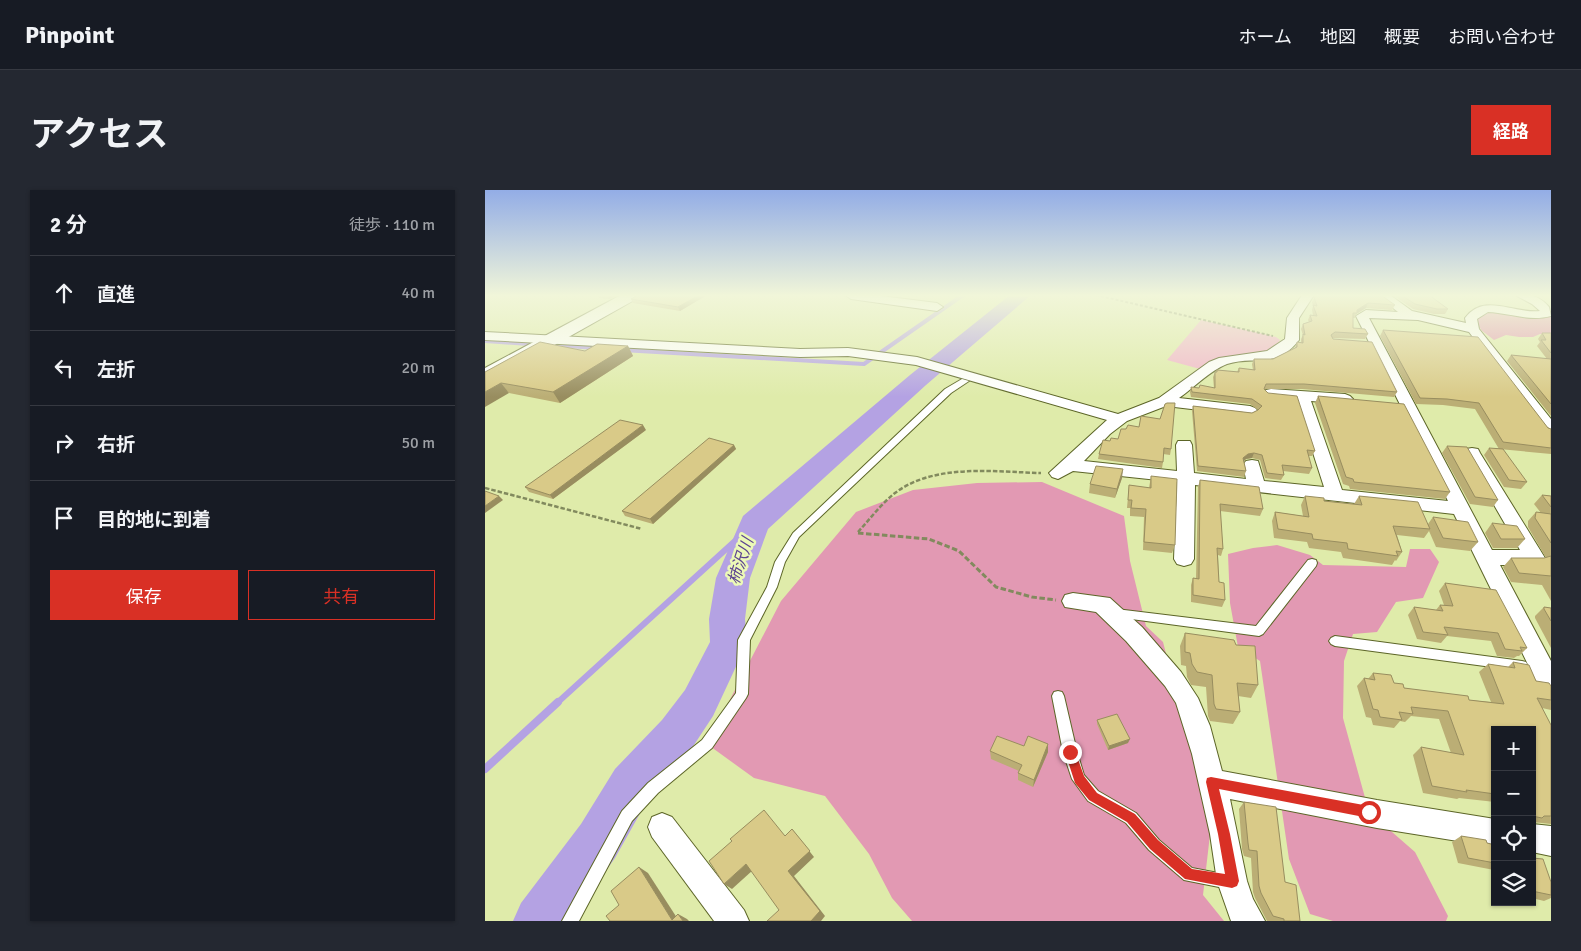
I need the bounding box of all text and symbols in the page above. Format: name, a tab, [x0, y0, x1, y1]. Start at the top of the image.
text: Pinpoint	[25, 20, 114, 50]
text: ホーム	[1239, 26, 1292, 48]
text: 地図	[1320, 26, 1356, 48]
text: 概要	[1384, 26, 1420, 48]
text: お問い合わせ	[1448, 26, 1556, 48]
button: 経路	[1471, 105, 1551, 155]
text: アクセス	[30, 113, 168, 156]
text: 2 分	[50, 212, 87, 238]
text: 徒歩 · 110 m	[349, 215, 435, 235]
icon: ahead	[50, 279, 78, 307]
text: 直進	[97, 283, 135, 307]
text: 40 m	[401, 283, 435, 303]
icon: left	[50, 354, 78, 382]
text: 左折	[97, 358, 135, 382]
text: 20 m	[401, 358, 435, 378]
icon: right	[50, 429, 78, 457]
text: 右折	[97, 433, 135, 457]
text: 50 m	[401, 433, 435, 453]
icon: arrive	[50, 504, 78, 532]
text: 目的地に到着	[97, 508, 211, 532]
water label: 柿沢川	[724, 533, 759, 587]
button: 保存	[50, 570, 238, 620]
button: 共有	[248, 570, 435, 620]
map controls	[1491, 726, 1536, 906]
button: +	[1491, 726, 1536, 771]
route end	[1059, 741, 1082, 764]
button: −	[1491, 771, 1536, 816]
route start	[1358, 801, 1381, 824]
button: locate	[1491, 816, 1536, 861]
button: layers	[1491, 861, 1536, 906]

